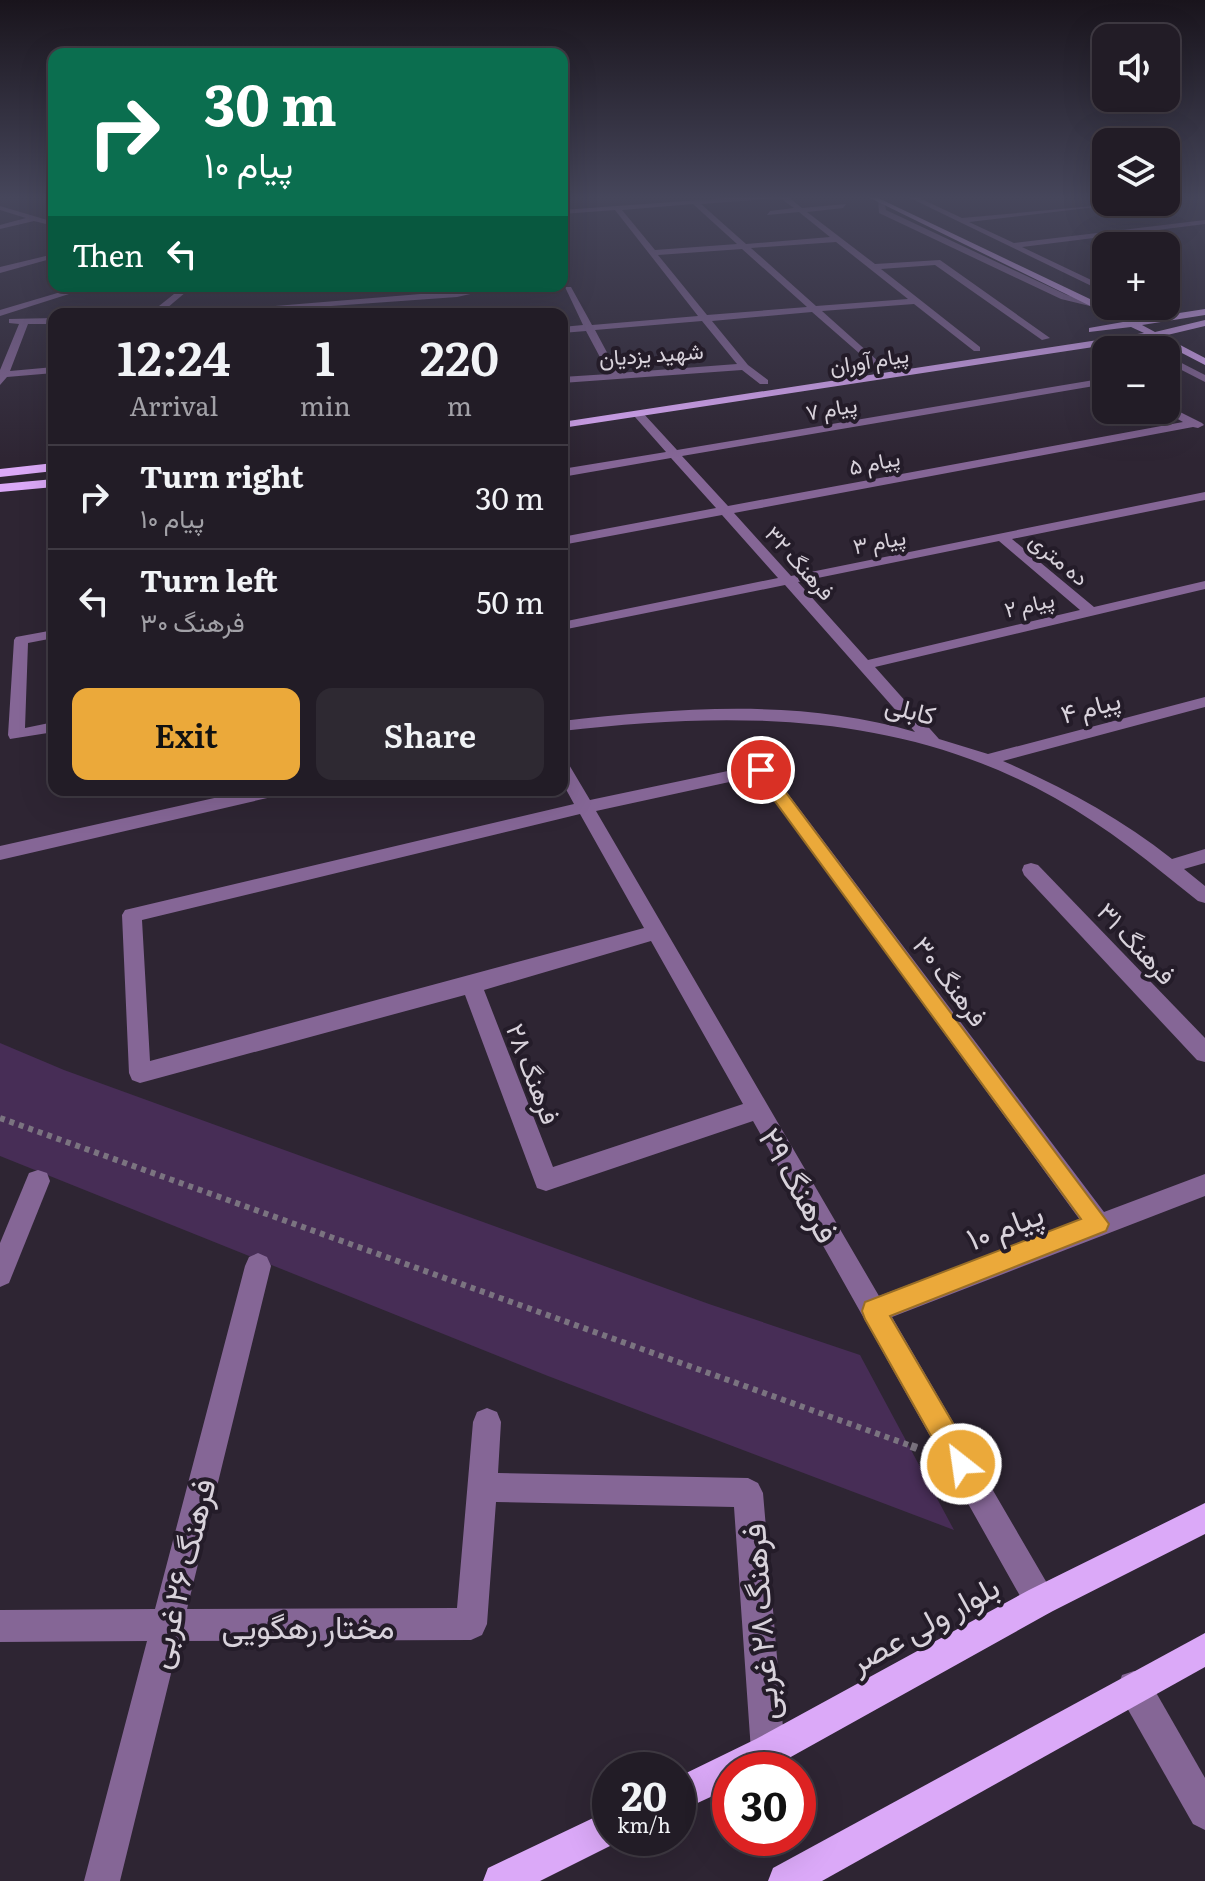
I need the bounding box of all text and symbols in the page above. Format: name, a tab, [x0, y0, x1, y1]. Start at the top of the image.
map controls	[1092, 24, 1180, 424]
button: sound	[1092, 24, 1180, 112]
text: 30 m	[204, 60, 337, 143]
icon: right	[72, 80, 176, 184]
button: layers	[1092, 128, 1180, 216]
text: پیام ۱۰	[204, 136, 293, 189]
text: Then	[72, 232, 144, 276]
icon: left	[160, 232, 204, 276]
button: +	[1092, 232, 1180, 320]
text: 12:24	[117, 320, 231, 391]
text: 1	[315, 320, 335, 391]
text: 220	[420, 320, 499, 391]
street label: شهید یزدیان	[598, 333, 704, 373]
street label: پیام آوران	[827, 336, 911, 382]
button: −	[1092, 336, 1180, 424]
text: Arrival	[129, 385, 218, 424]
text: min	[300, 385, 351, 424]
text: m	[447, 385, 472, 424]
street label: پیام ۷	[803, 386, 859, 428]
street label: پیام ۵	[845, 440, 903, 482]
text: Turn right	[140, 453, 304, 497]
icon: right	[72, 475, 116, 519]
text: 30 m	[475, 475, 544, 519]
text: پیام ۱۰	[140, 497, 204, 536]
street label: فرهنگ ۳۲	[758, 517, 844, 607]
street label: پیام ۳	[850, 519, 908, 561]
street label: ده متری	[1023, 523, 1097, 593]
text: Turn left	[140, 557, 278, 601]
icon: left	[72, 579, 116, 623]
text: 50 m	[476, 579, 544, 623]
street label: پیام ۲	[1001, 581, 1057, 625]
text: فرهنگ ۳۰	[140, 601, 245, 640]
street label: پیام ۴	[1056, 678, 1125, 733]
street label: کابلی	[881, 683, 941, 733]
button: Exit	[72, 688, 300, 780]
button: Share	[316, 688, 544, 780]
pin	[727, 736, 795, 804]
icon: arrive	[739, 748, 783, 792]
street label: فرهنگ ۳۱	[1089, 892, 1187, 992]
street label: فرهنگ ۳۰	[905, 927, 999, 1033]
street label: فرهنگ ۲۸	[498, 1017, 572, 1129]
street label: فرهنگ ۲۹	[749, 1117, 853, 1251]
street label: پیام ۱۰	[958, 1187, 1050, 1262]
position arrow	[919, 1422, 1003, 1506]
street label: فرهنگ ۲۶ غربی	[132, 1473, 226, 1673]
street label: فرهنگ ۲۸ غربی	[727, 1522, 789, 1722]
street label: بلوار ولی عصر	[838, 1561, 1007, 1684]
street label: مختار رهگویی	[221, 1601, 395, 1649]
speed limit sign: 30	[712, 1752, 816, 1856]
text: 20	[621, 1764, 667, 1823]
text: km/h	[617, 1809, 671, 1839]

